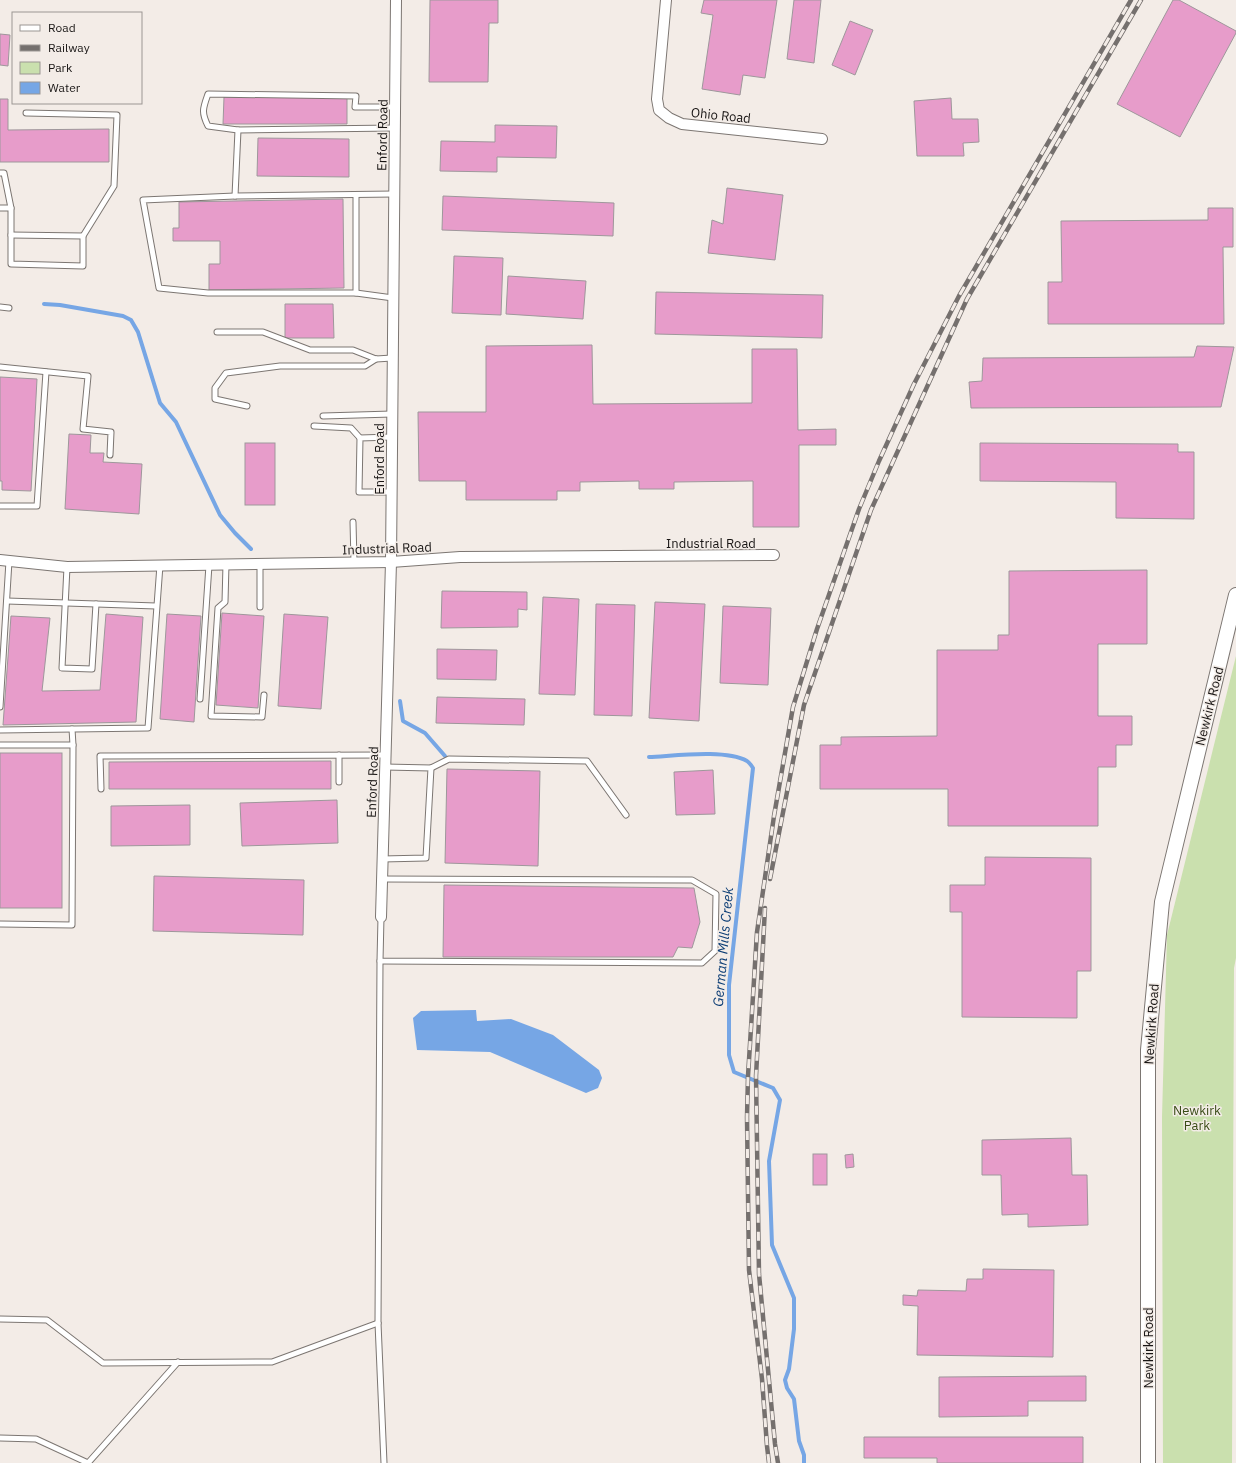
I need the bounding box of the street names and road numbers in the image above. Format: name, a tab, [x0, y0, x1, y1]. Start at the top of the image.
street label: Enford Road	[373, 99, 392, 171]
street label: Ohio Road	[690, 104, 752, 127]
street label: Enford Road	[371, 423, 388, 495]
street label: Industrial Road	[666, 535, 756, 552]
street label: Industrial Road	[342, 538, 432, 559]
street label: Newkirk Road	[1191, 665, 1228, 747]
street label: Enford Road	[363, 746, 382, 818]
street label: Newkirk Road	[1140, 983, 1163, 1065]
street label: Newkirk Road	[1140, 1308, 1157, 1388]

